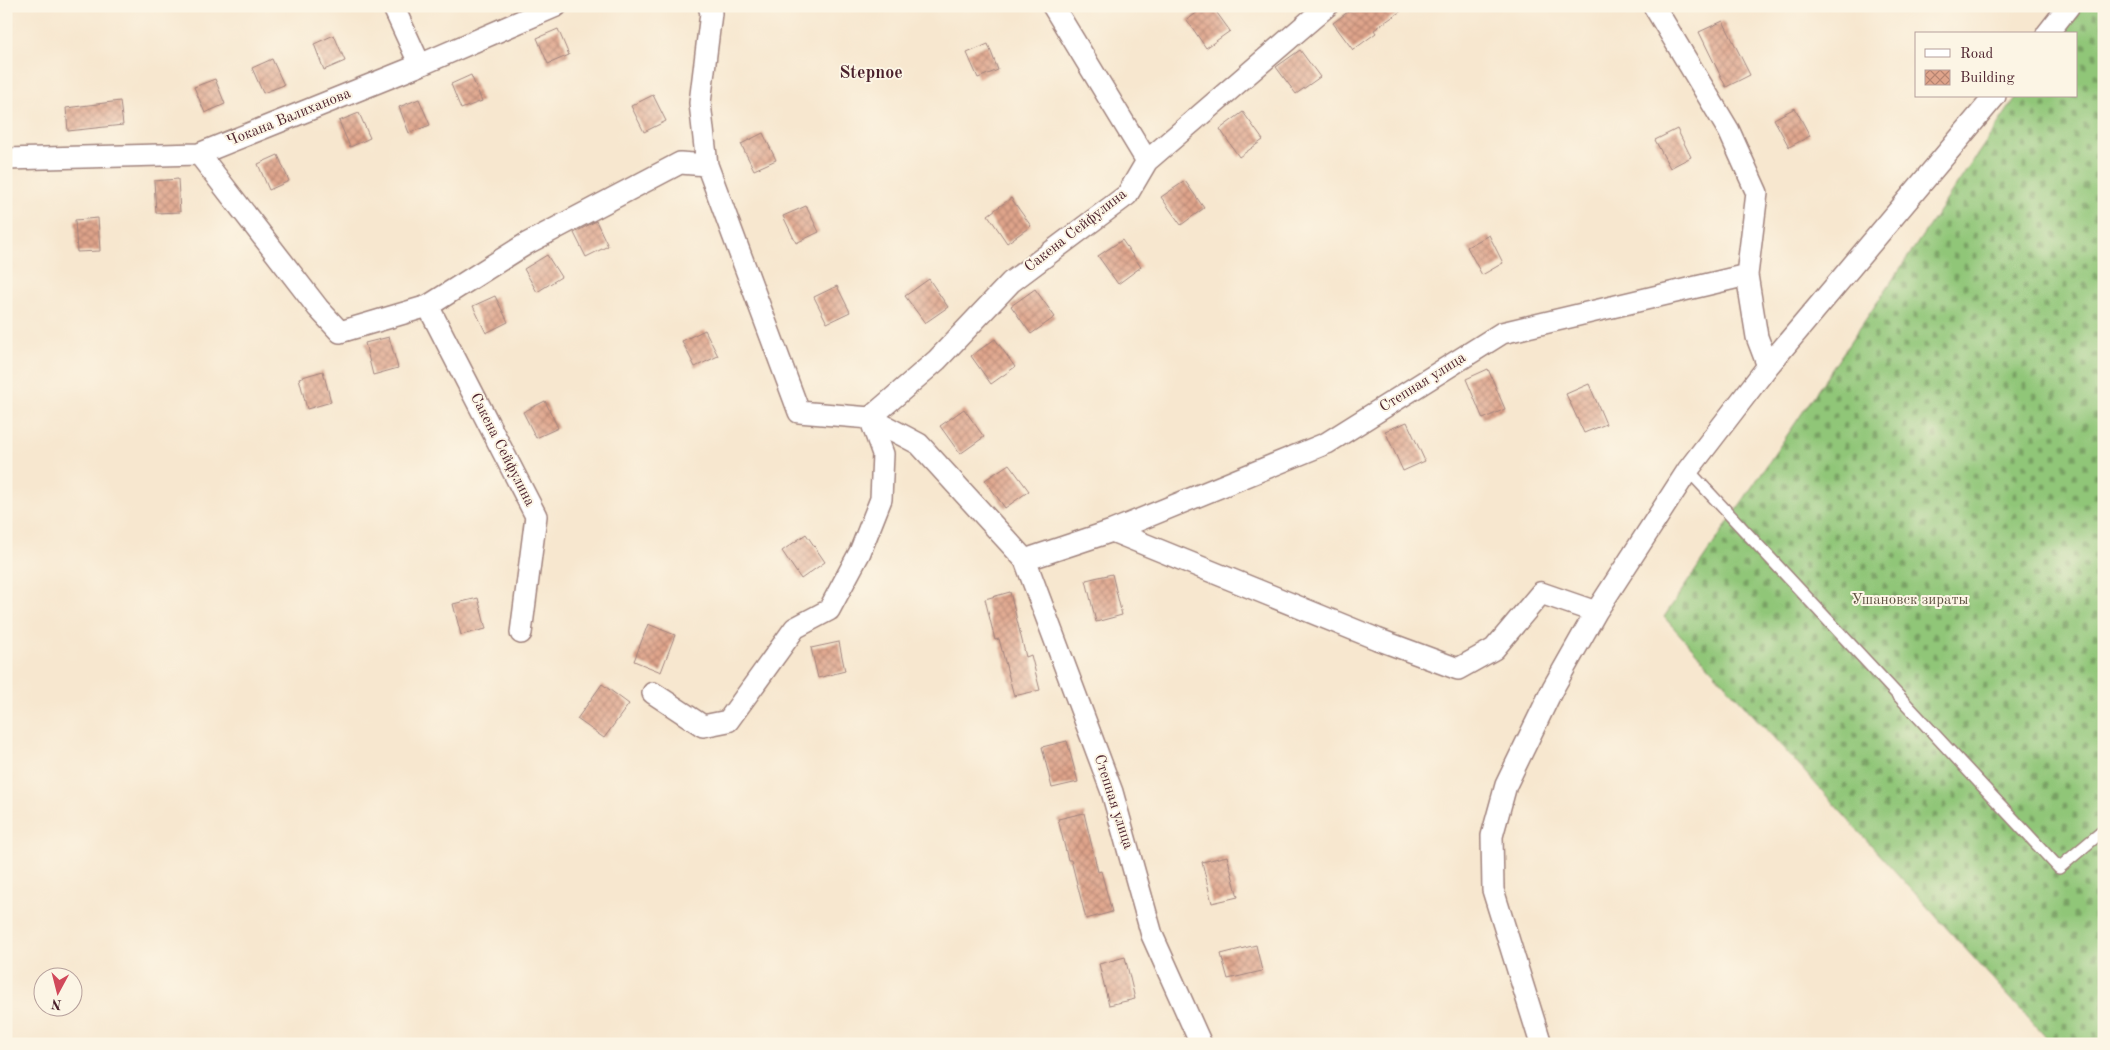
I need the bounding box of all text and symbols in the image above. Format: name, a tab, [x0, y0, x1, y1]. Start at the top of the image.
legend	[1915, 32, 2078, 98]
text: Road	[1960, 47, 1994, 62]
district label: Stepnoe	[839, 64, 903, 82]
text: Building	[1960, 71, 2015, 86]
street label: Чокана Валиханова	[225, 86, 354, 150]
street label: Сакена Сейфулина	[1022, 186, 1130, 275]
street label: Степная улица	[1377, 350, 1469, 415]
street label: Сакена Сейфулина	[467, 391, 537, 509]
park label: Ушановск зираты	[1852, 593, 1969, 608]
street label: Степная улица	[1091, 753, 1135, 852]
north arrow	[32, 968, 82, 1018]
text: N	[50, 996, 63, 1012]

